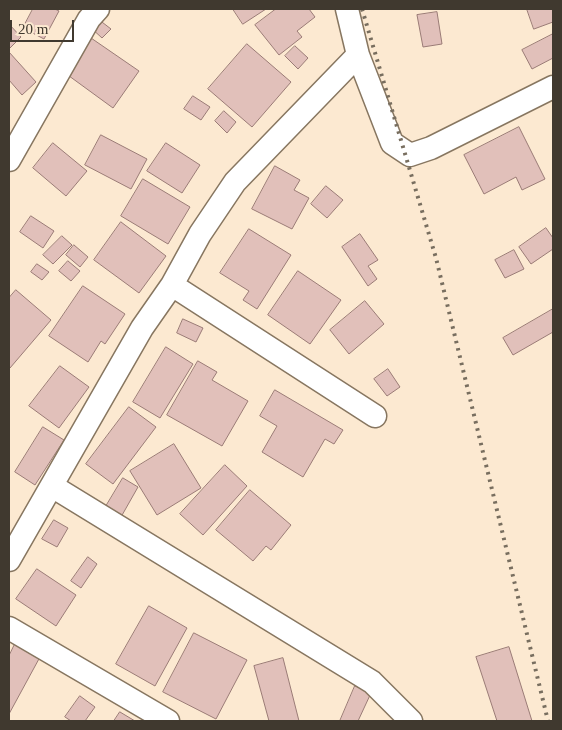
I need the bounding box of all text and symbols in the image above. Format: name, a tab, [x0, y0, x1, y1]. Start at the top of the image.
scale bar	[12, 10, 76, 42]
text: 20 m	[18, 21, 48, 37]

